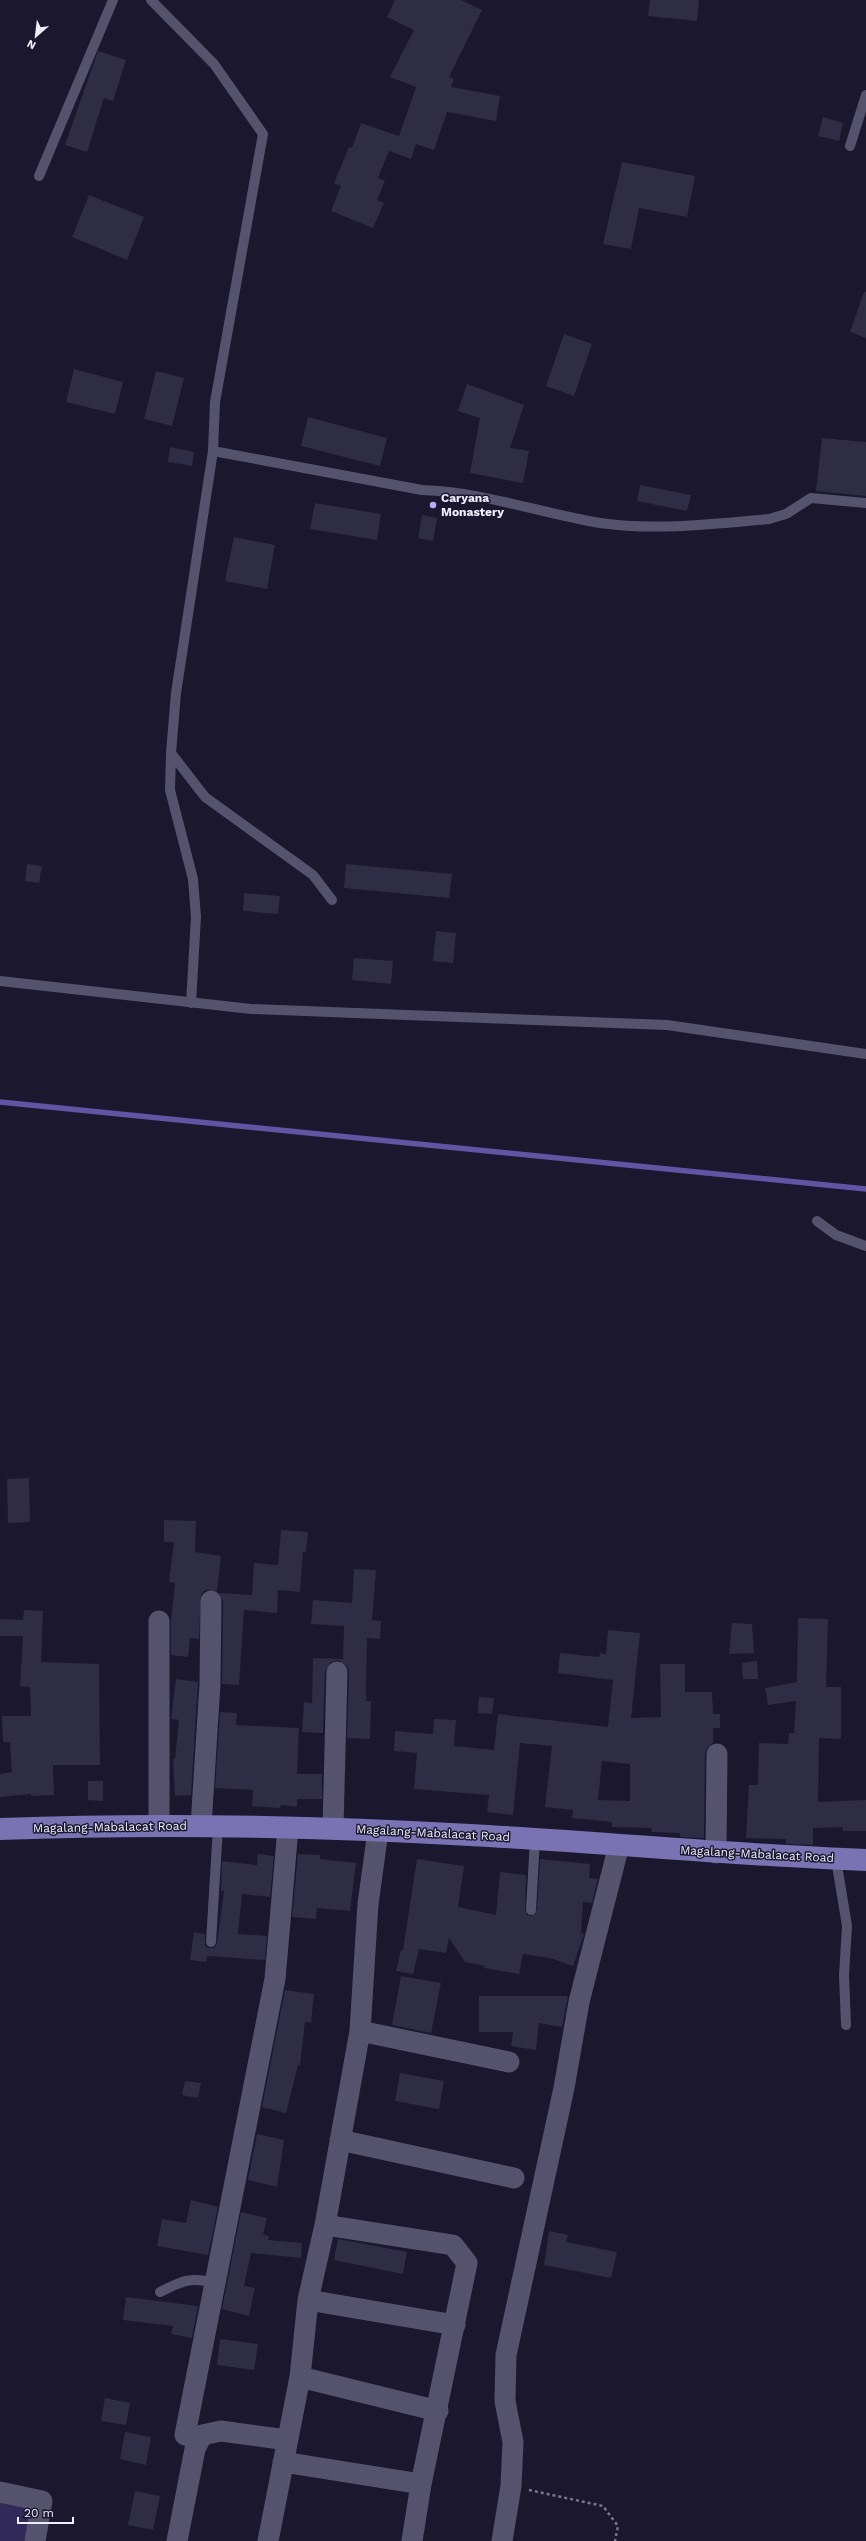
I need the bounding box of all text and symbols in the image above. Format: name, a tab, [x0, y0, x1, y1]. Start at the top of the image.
north arrow	[16, 16, 56, 56]
text: N	[25, 37, 38, 52]
place label: Caryana Monastery	[441, 491, 504, 519]
marker: Caryana Monastery	[428, 500, 438, 510]
street label: Magalang-Mabalacat Road	[33, 1819, 187, 1835]
street label: Magalang-Mabalacat Road	[356, 1822, 510, 1844]
street label: Magalang-Mabalacat Road	[680, 1843, 834, 1865]
scale bar	[18, 2499, 73, 2525]
text: 20 m	[24, 2506, 54, 2520]

